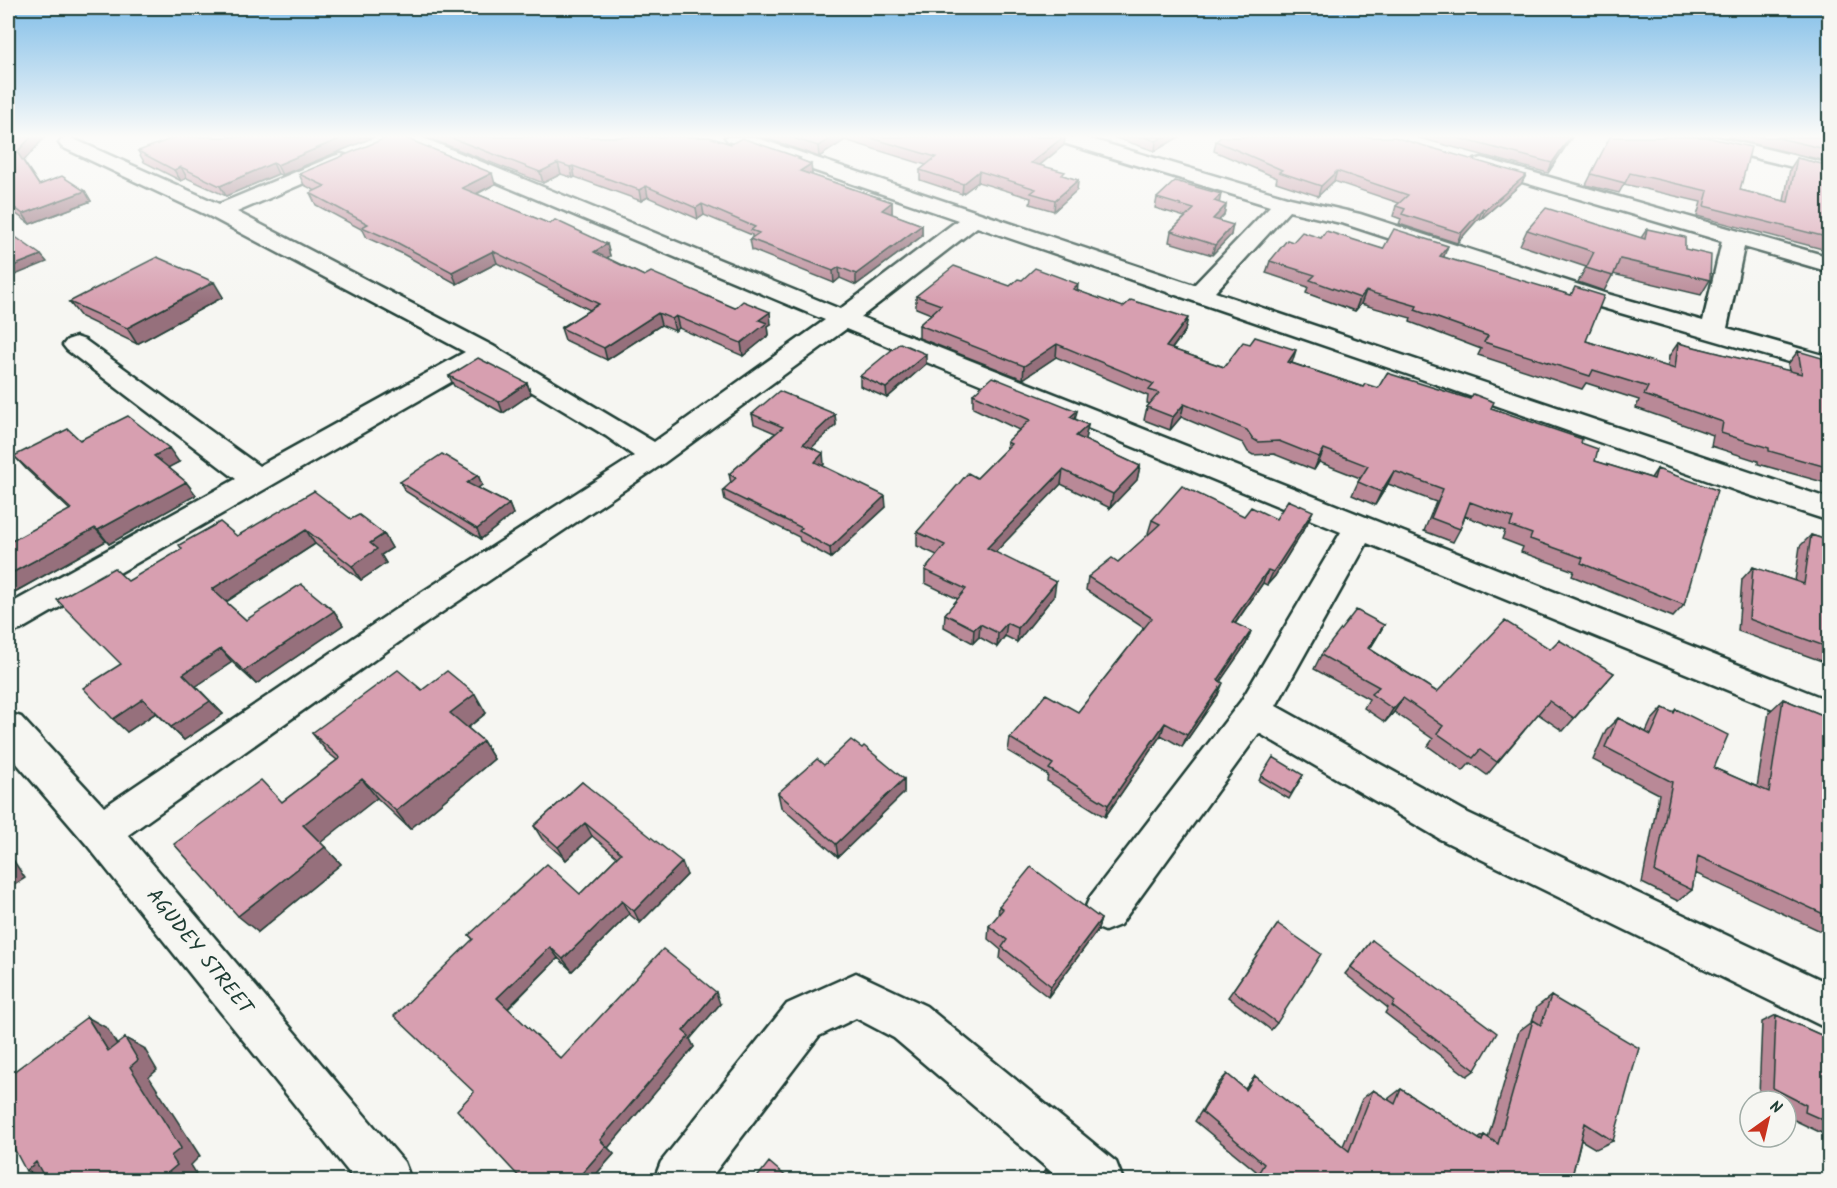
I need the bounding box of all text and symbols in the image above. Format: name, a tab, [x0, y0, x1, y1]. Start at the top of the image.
street label: AGUDEY STREET	[137, 881, 262, 1024]
north arrow	[1738, 1089, 1798, 1149]
text: N	[1764, 1095, 1787, 1121]

